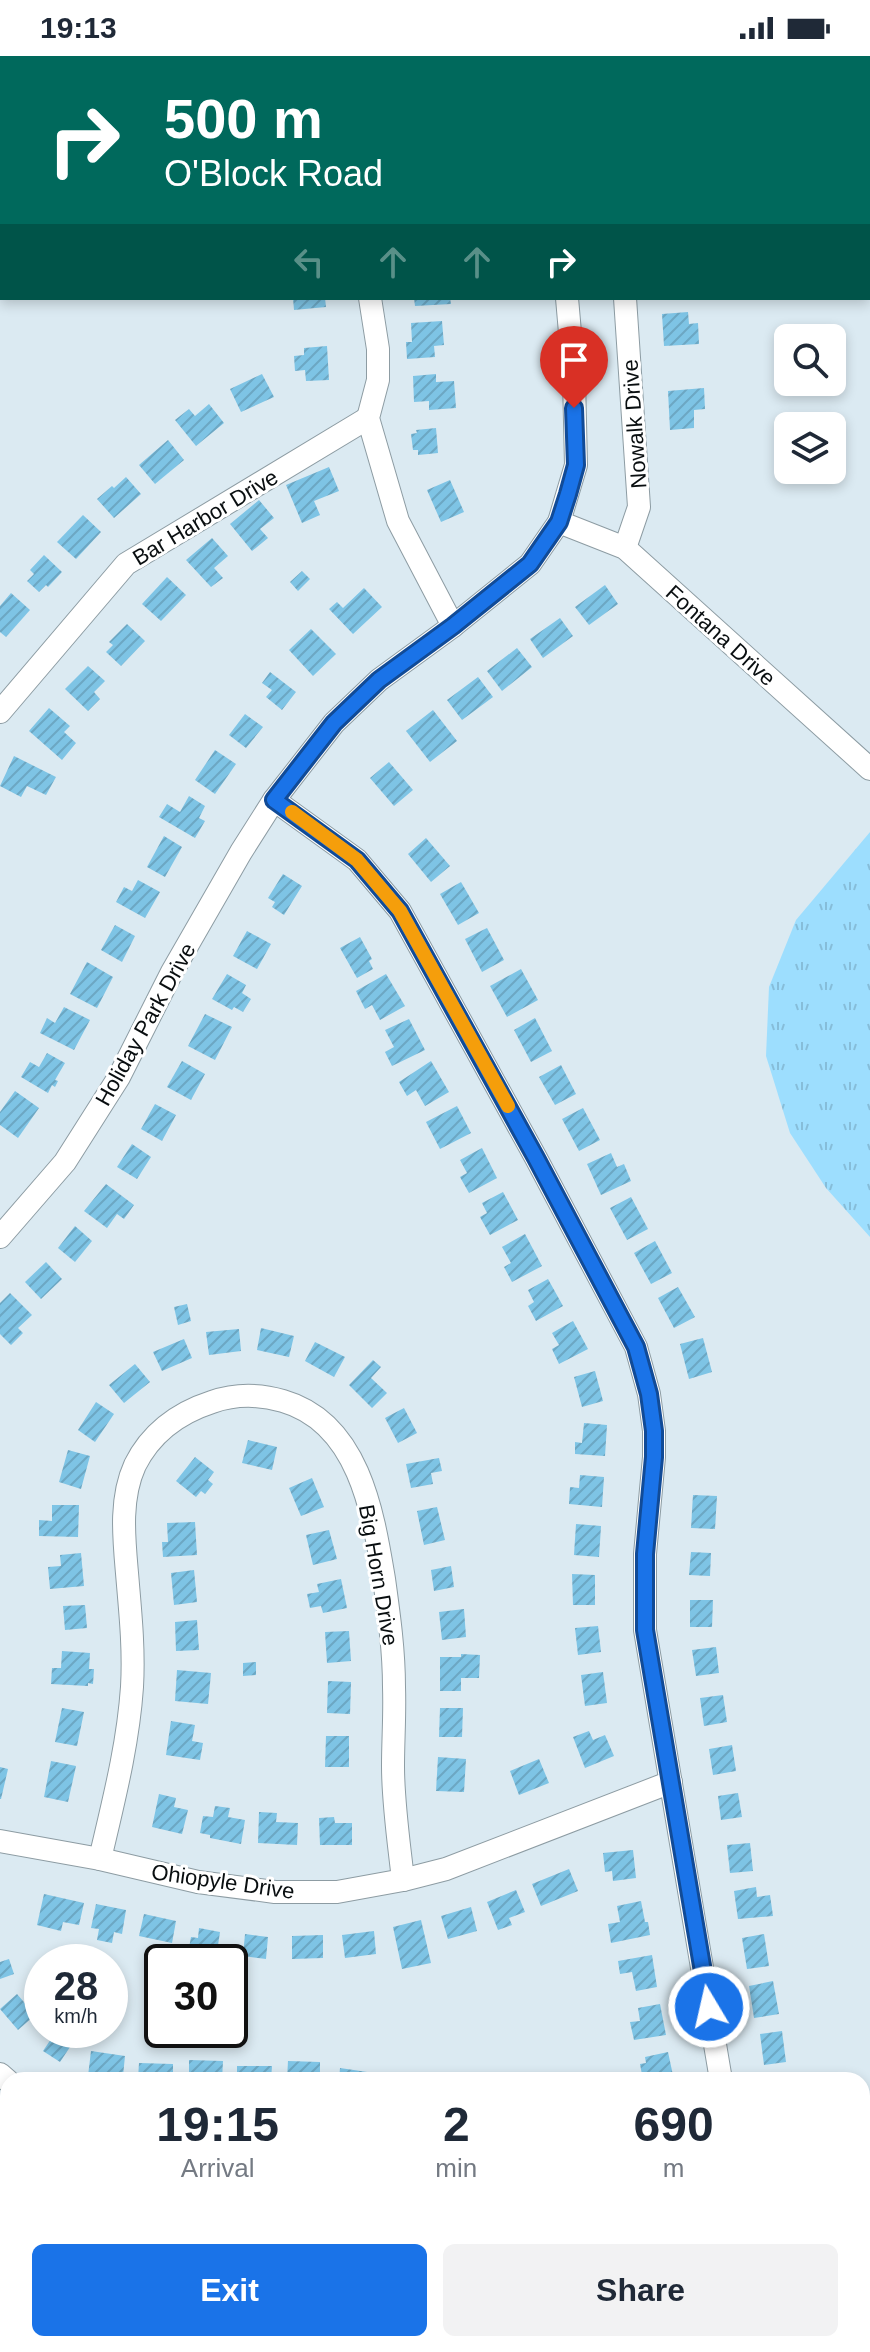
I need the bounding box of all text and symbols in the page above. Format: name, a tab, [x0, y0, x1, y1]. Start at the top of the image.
text: 19:13	[40, 11, 117, 44]
text: 500 m	[164, 87, 323, 150]
icon: right	[32, 88, 136, 192]
text: O'Block Road	[164, 153, 383, 194]
icon: left	[287, 240, 331, 284]
icon: ahead	[371, 240, 415, 284]
icon: ahead	[455, 240, 499, 284]
icon: right	[539, 240, 583, 284]
map controls	[774, 324, 846, 484]
button: search	[774, 324, 846, 396]
pin	[540, 326, 608, 408]
icon: arrive	[552, 338, 596, 382]
street label: Nowalk Drive	[618, 358, 651, 489]
button: layers	[774, 412, 846, 484]
street label: Bar Harbor Drive	[128, 464, 282, 571]
street label: Fontana Drive	[661, 580, 780, 691]
street label: Holiday Park Drive	[90, 939, 201, 1110]
street label: Big Horn Drive	[354, 1502, 403, 1648]
street label: Ohiopyle Drive	[150, 1859, 296, 1904]
speed limit sign: 30	[144, 1944, 248, 2048]
text: 28	[54, 1964, 98, 2008]
position arrow	[667, 1965, 751, 2049]
text: km/h	[54, 2005, 98, 2027]
text: 19:15	[156, 2098, 279, 2151]
text: 2	[443, 2098, 470, 2151]
text: 690	[634, 2098, 714, 2151]
text: Arrival	[181, 2153, 255, 2183]
text: min	[435, 2153, 477, 2183]
text: m	[663, 2153, 684, 2183]
button: Exit	[32, 2244, 427, 2336]
button: Share	[443, 2244, 838, 2336]

